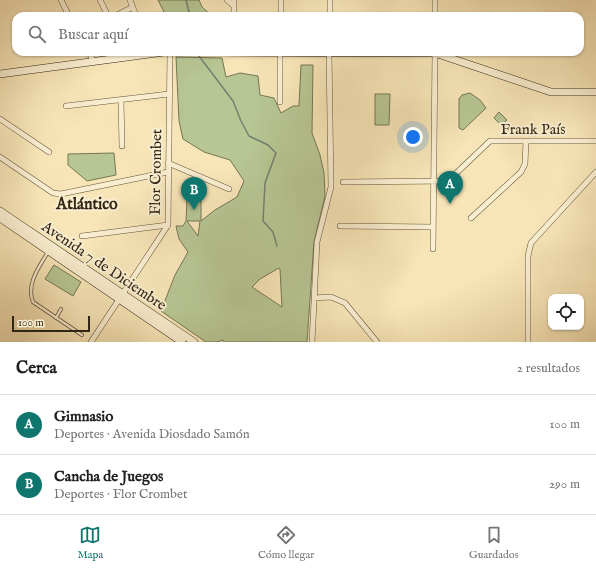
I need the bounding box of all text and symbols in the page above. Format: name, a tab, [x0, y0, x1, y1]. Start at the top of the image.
search box	[12, 12, 584, 56]
icon: search	[26, 23, 48, 45]
text: Buscar aquí	[58, 25, 128, 44]
street label: Frank País	[501, 120, 565, 139]
your location	[403, 127, 423, 147]
street label: Flor Crombet	[146, 129, 166, 215]
pin: A	[437, 171, 463, 204]
pin: B	[181, 177, 207, 210]
district label: Atlántico	[55, 195, 118, 215]
street label: Avenida 7 de Diciembre	[37, 217, 170, 315]
map controls	[548, 294, 584, 330]
button: locate	[548, 294, 584, 330]
scale bar	[12, 314, 90, 333]
text: 100 m	[18, 316, 44, 330]
text: Cerca	[16, 358, 57, 379]
text: 2 resultados	[517, 360, 580, 377]
text: Gimnasio	[54, 407, 113, 426]
text: A	[25, 416, 33, 433]
text: 100 m	[550, 416, 580, 433]
text: Deportes · Avenida Diosdado Samón	[54, 426, 250, 443]
text: Cancha de Juegos	[54, 467, 163, 486]
text: B	[25, 476, 33, 493]
text: 290 m	[549, 476, 580, 493]
text: Deportes · Flor Crombet	[54, 486, 187, 503]
tab: Mapa	[77, 524, 103, 562]
tab: Cómo llegar	[258, 524, 314, 562]
tab: Guardados	[469, 524, 519, 562]

